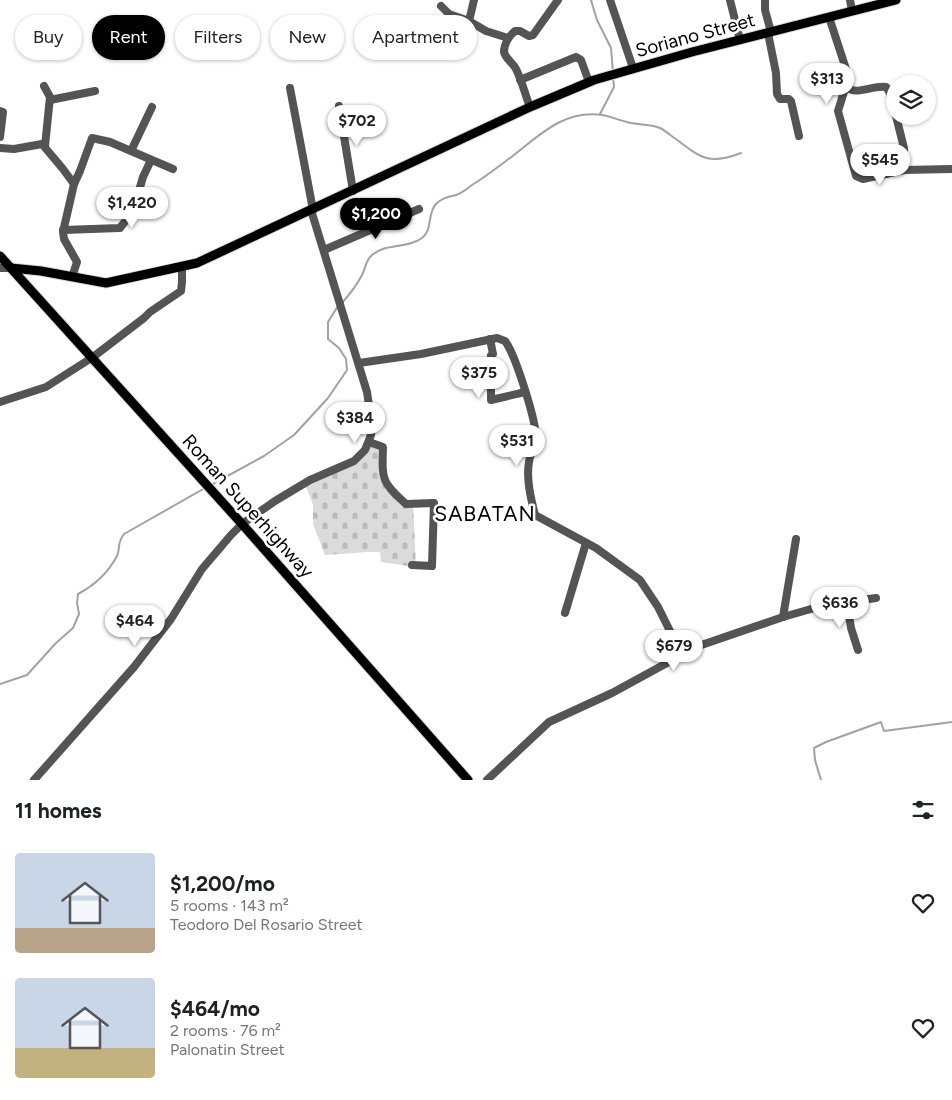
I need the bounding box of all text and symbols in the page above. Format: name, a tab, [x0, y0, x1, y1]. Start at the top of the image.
street label: Soriano Street	[633, 8, 757, 62]
chip: Buy	[15, 15, 82, 60]
chip: Rent	[92, 15, 165, 60]
chip: Filters	[175, 15, 260, 60]
chip: New	[270, 15, 344, 60]
chip: Apartment	[354, 15, 477, 60]
pin: $313	[797, 62, 857, 105]
text: $313	[810, 69, 844, 88]
map controls	[886, 75, 936, 125]
button: layers	[886, 75, 936, 125]
pin: $702	[327, 104, 387, 147]
text: $702	[338, 111, 376, 130]
pin: $545	[850, 144, 910, 186]
text: $545	[861, 150, 899, 169]
pin: $1,420	[91, 186, 173, 229]
text: $1,420	[107, 193, 157, 212]
pin: $1,200	[335, 198, 417, 240]
text: $1,200	[351, 204, 401, 223]
pin: $375	[449, 356, 509, 399]
text: $375	[461, 363, 497, 382]
pin: $384	[325, 402, 385, 444]
text: $384	[336, 408, 374, 427]
pin: $531	[487, 424, 547, 467]
street label: Roman Superhighway	[177, 429, 319, 583]
text: $531	[500, 431, 534, 450]
district label: SABATAN	[434, 501, 536, 526]
pin: $636	[810, 586, 870, 629]
text: $636	[822, 593, 858, 612]
pin: $464	[105, 604, 165, 647]
text: $464	[116, 611, 154, 630]
pin: $679	[644, 630, 704, 672]
text: $679	[656, 636, 692, 655]
icon: filters	[909, 796, 937, 824]
text: 11 homes	[15, 798, 102, 823]
text: $1,200/mo	[170, 871, 275, 896]
icon: home	[55, 873, 115, 933]
icon: heart	[909, 889, 937, 917]
text: 5 rooms · 143 m²	[170, 896, 289, 915]
text: Teodoro Del Rosario Street	[170, 915, 362, 934]
text: $464/mo	[170, 996, 260, 1021]
icon: home	[55, 998, 115, 1058]
icon: heart	[909, 1014, 937, 1042]
text: 2 rooms · 76 m²	[170, 1021, 281, 1040]
text: Palonatin Street	[170, 1040, 285, 1059]

